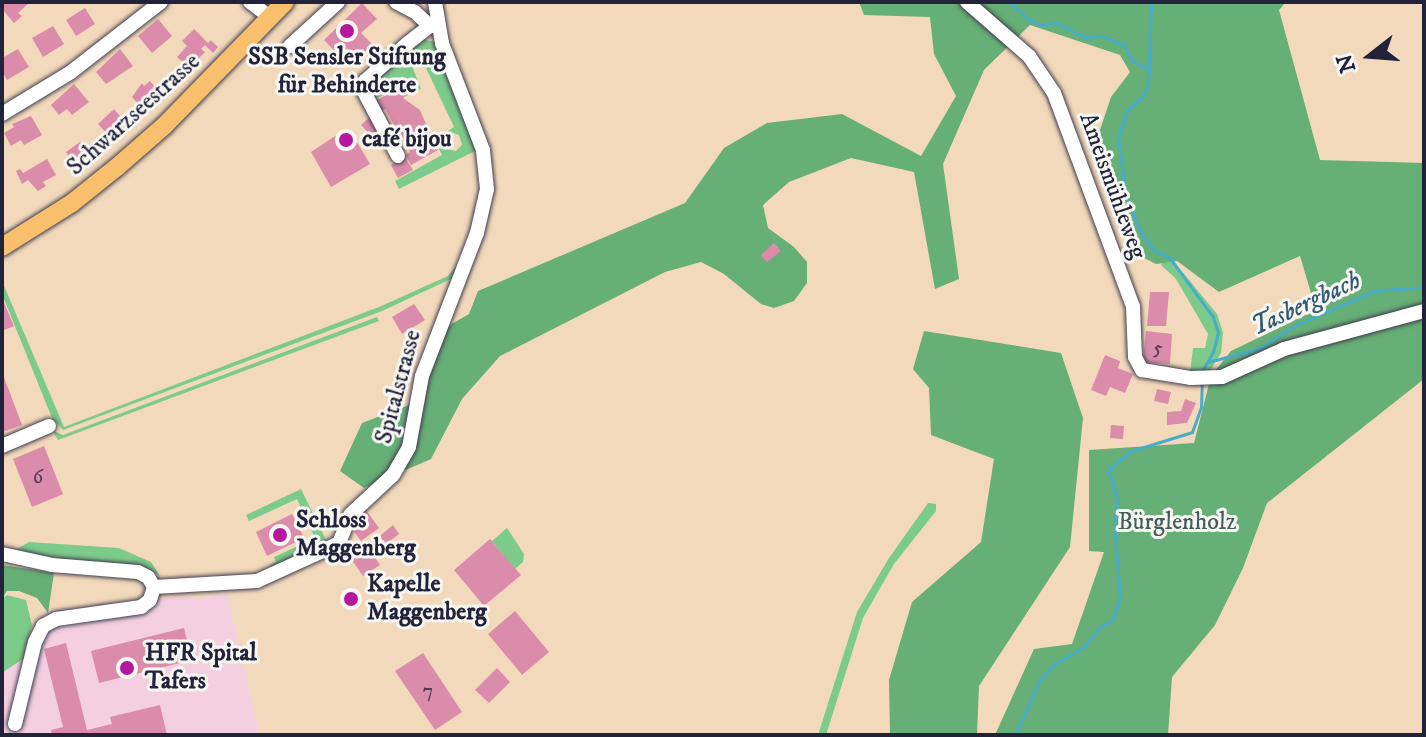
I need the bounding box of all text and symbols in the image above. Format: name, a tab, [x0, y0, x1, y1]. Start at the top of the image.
north arrow	[1330, 16, 1410, 96]
marker: SSB Sensler Stiftung für Behinderte	[338, 22, 356, 40]
place label: SSB Sensler Stiftung für Behinderte	[248, 44, 446, 100]
street label: Schwarzseestrasse	[62, 48, 206, 182]
text: N	[1331, 51, 1362, 76]
street label: Ameismühleweg	[1072, 109, 1152, 263]
place label: café bijou	[362, 126, 452, 154]
marker: café bijou	[337, 131, 355, 149]
water label: Tasbergbach	[1246, 265, 1366, 343]
street label: Spitalstrasse	[370, 327, 428, 447]
house number: 5	[1153, 336, 1163, 360]
house number: 6	[33, 465, 43, 489]
place label: Schloss Maggenberg	[296, 507, 416, 563]
park label: Bürglenholz	[1118, 509, 1236, 537]
marker: Schloss Maggenberg	[271, 526, 289, 544]
place label: Kapelle Maggenberg	[367, 571, 487, 627]
marker: Kapelle Maggenberg	[342, 590, 360, 608]
place label: HFR Spital Tafers	[145, 640, 257, 696]
marker: HFR Spital Tafers	[116, 657, 138, 679]
house number: 7	[423, 679, 433, 703]

